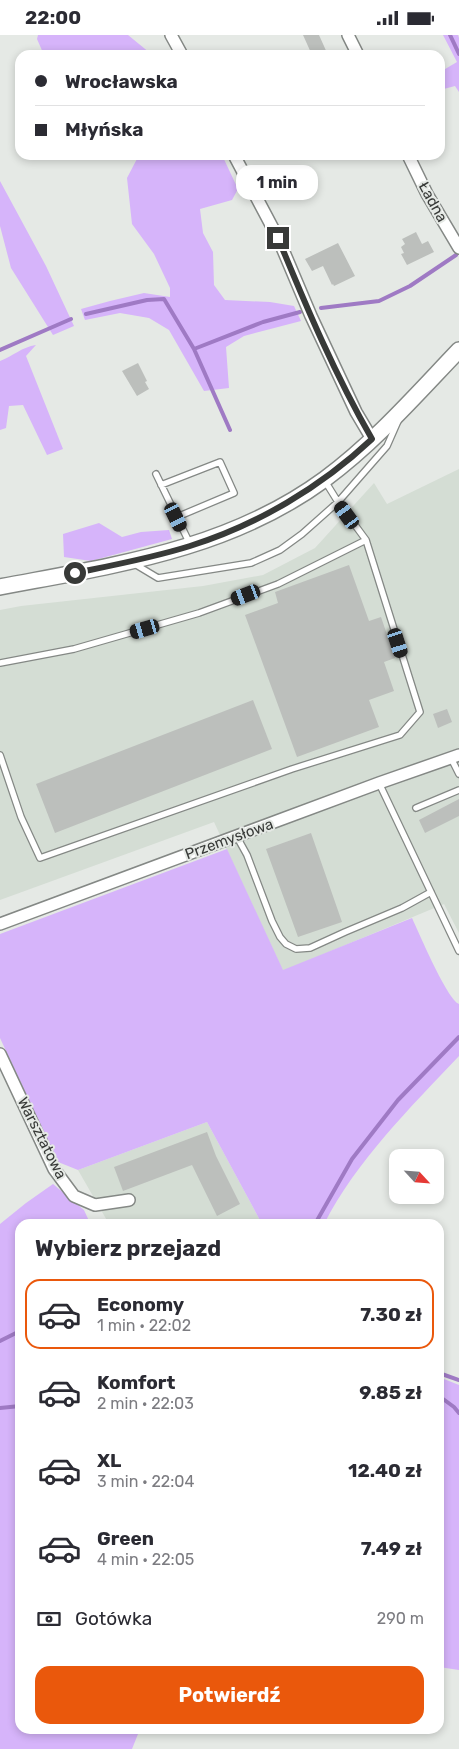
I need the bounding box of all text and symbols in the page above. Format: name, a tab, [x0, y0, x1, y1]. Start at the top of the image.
text: 22:00	[25, 6, 81, 29]
text: Wrocławska	[65, 70, 178, 93]
text: Młyńska	[65, 118, 143, 141]
callout: 1 min	[237, 165, 319, 201]
text: 1 min	[257, 173, 297, 192]
street label: Ładna	[415, 179, 451, 225]
route end	[267, 227, 289, 249]
car	[332, 498, 361, 532]
car	[162, 500, 189, 534]
route start	[64, 562, 86, 584]
car	[229, 583, 262, 607]
car	[128, 618, 161, 640]
car	[386, 626, 409, 660]
street label: Przemysłowa	[182, 815, 276, 863]
street label: Warsztatowa	[14, 1094, 70, 1182]
north arrow	[389, 1149, 444, 1204]
map controls	[389, 1149, 444, 1204]
text: Wybierz przejazd	[35, 1235, 221, 1262]
icon: car	[37, 1292, 82, 1337]
text: Economy	[97, 1293, 184, 1316]
text: 7.30 zł	[360, 1303, 422, 1326]
text: 1 min · 22:02	[97, 1316, 191, 1335]
icon: car	[37, 1370, 82, 1415]
text: Komfort	[97, 1371, 175, 1394]
text: 9.85 zł	[359, 1381, 422, 1404]
text: 2 min · 22:03	[97, 1394, 194, 1413]
icon: car	[37, 1448, 82, 1493]
text: XL	[97, 1449, 121, 1472]
text: 12.40 zł	[348, 1459, 422, 1482]
text: 3 min · 22:04	[97, 1472, 194, 1491]
icon: car	[37, 1526, 82, 1571]
text: Green	[97, 1527, 154, 1550]
text: 7.49 zł	[361, 1537, 422, 1560]
text: 4 min · 22:05	[97, 1550, 194, 1569]
icon: cash	[35, 1605, 63, 1633]
text: Gotówka	[75, 1607, 152, 1630]
text: 290 m	[377, 1609, 424, 1628]
button: Potwierdź	[35, 1666, 424, 1724]

